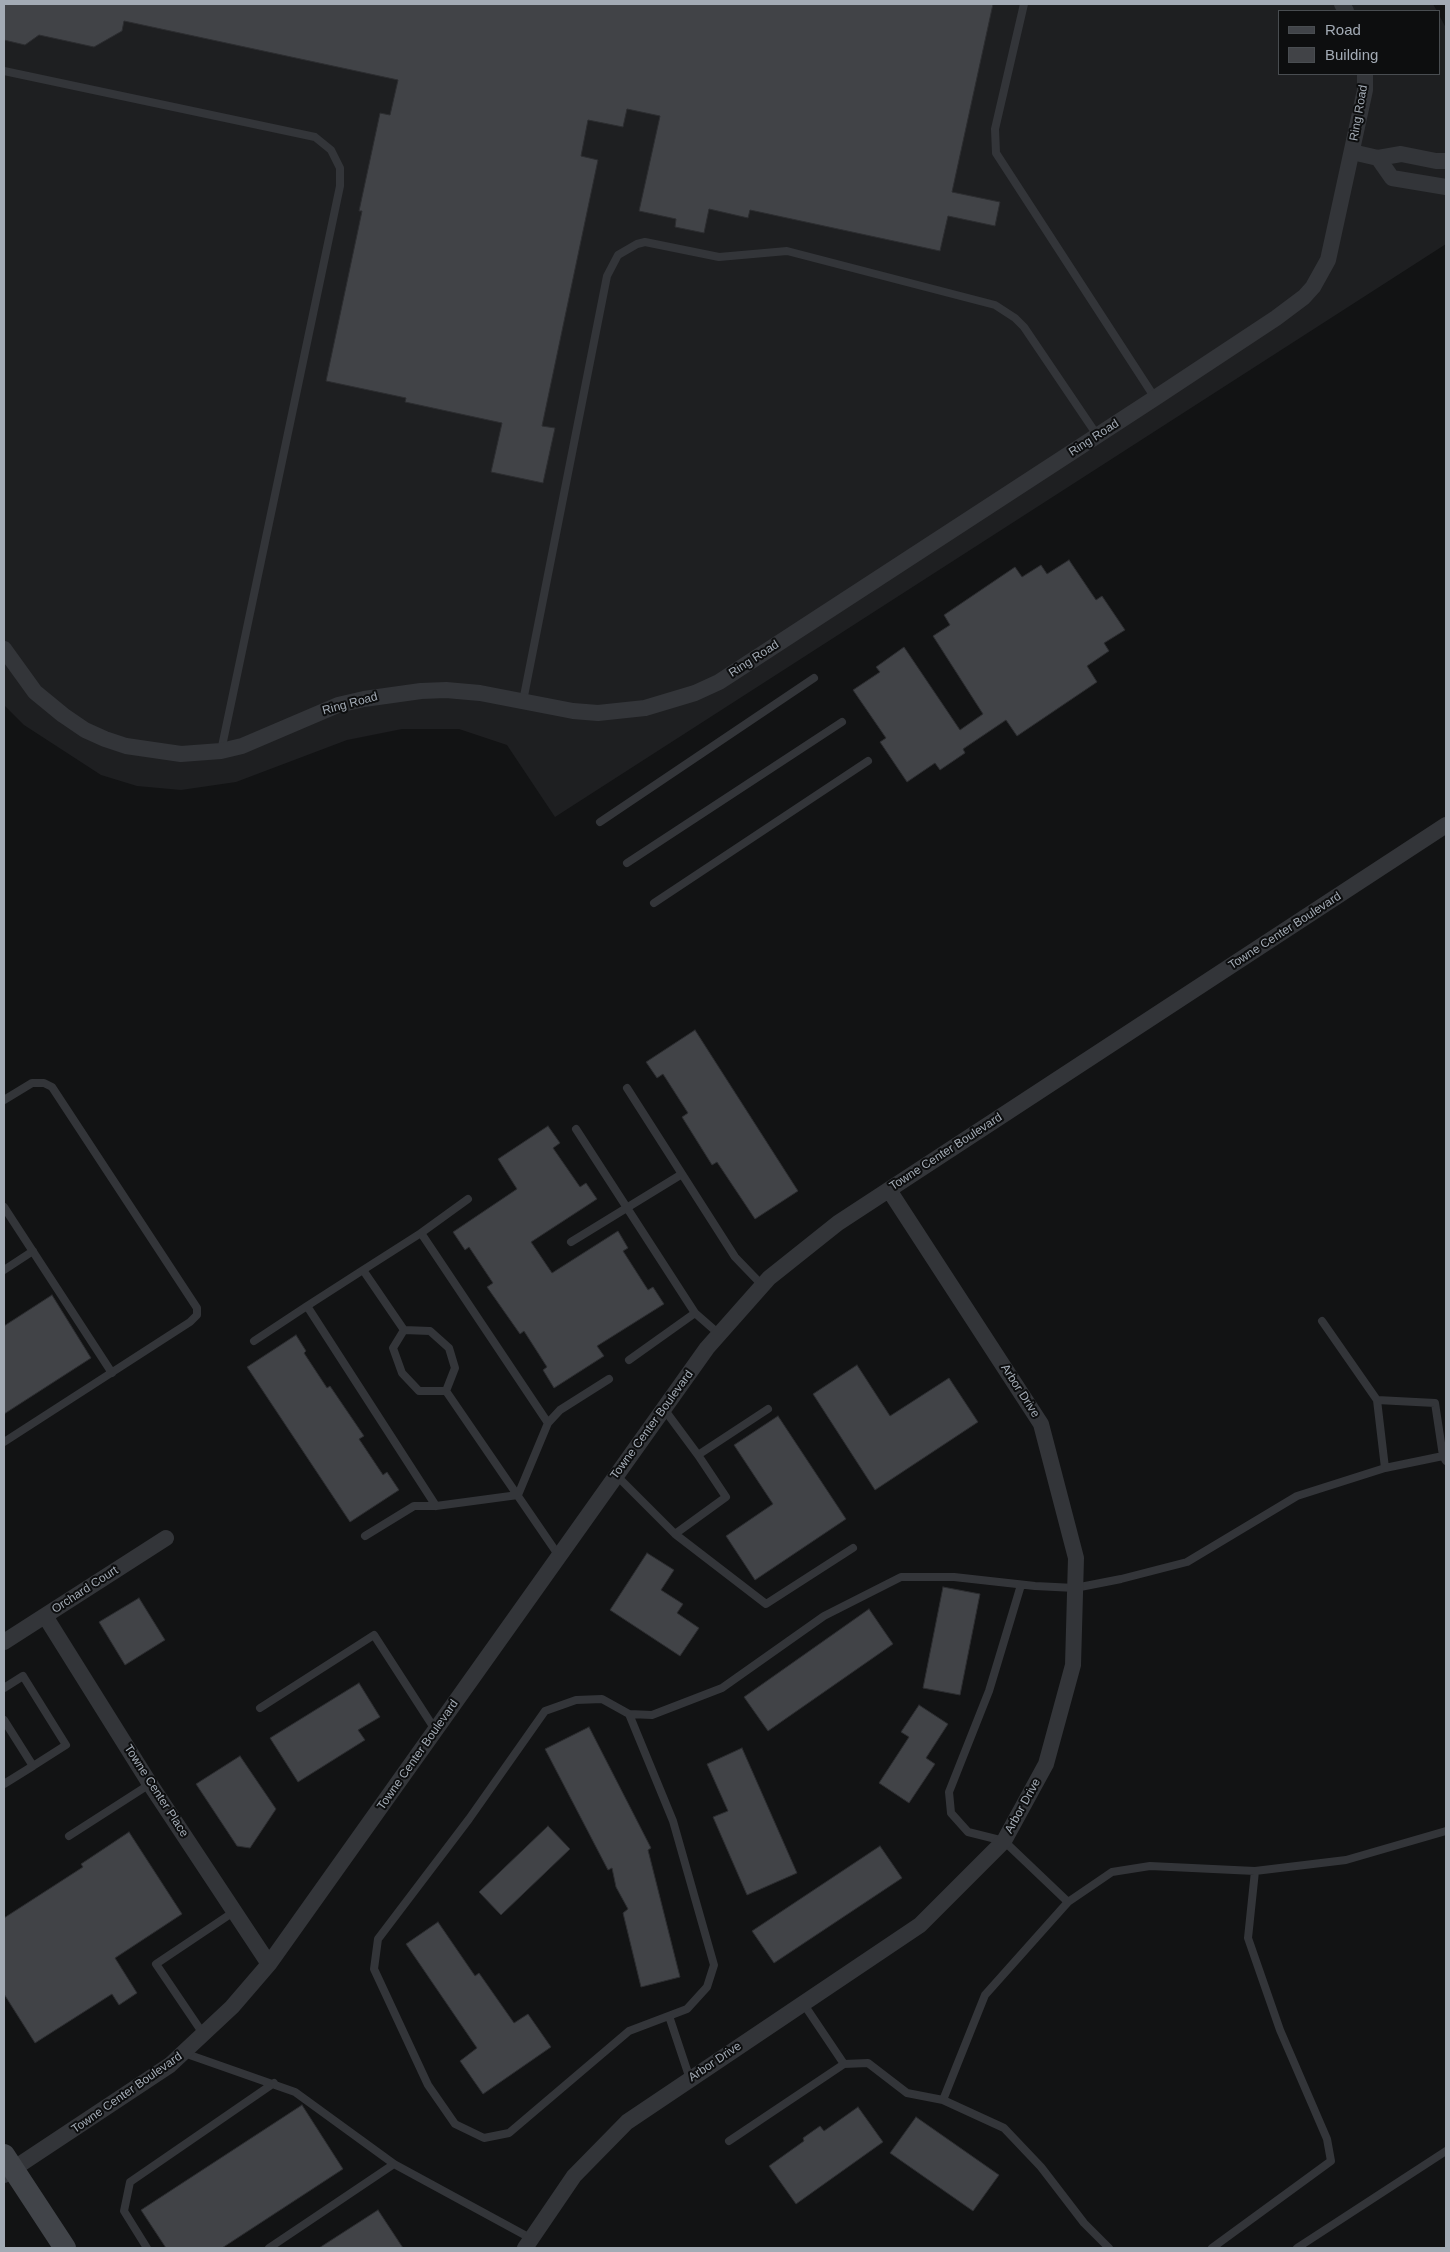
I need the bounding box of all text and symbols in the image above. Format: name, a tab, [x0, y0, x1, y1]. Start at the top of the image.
legend	[1278, 10, 1440, 75]
text: Road	[1325, 21, 1361, 38]
text: Building	[1325, 46, 1378, 63]
street label: Ring Road	[1347, 84, 1371, 142]
street label: Ring Road	[1066, 417, 1122, 459]
street label: Ring Road	[726, 638, 782, 680]
street label: Ring Road	[321, 690, 379, 718]
street label: Towne Center Boulevard	[1226, 889, 1344, 973]
street label: Towne Center Boulevard	[887, 1110, 1005, 1194]
street label: Arbor Drive	[997, 1362, 1043, 1420]
street label: Towne Center Boulevard	[608, 1368, 696, 1482]
street label: Orchard Court	[49, 1563, 121, 1617]
street label: Towne Center Boulevard	[374, 1697, 462, 1813]
street label: Towne Center Place	[121, 1742, 191, 1840]
street label: Arbor Drive	[1002, 1776, 1044, 1836]
street label: Arbor Drive	[686, 2039, 744, 2085]
street label: Towne Center Boulevard	[69, 2049, 185, 2137]

